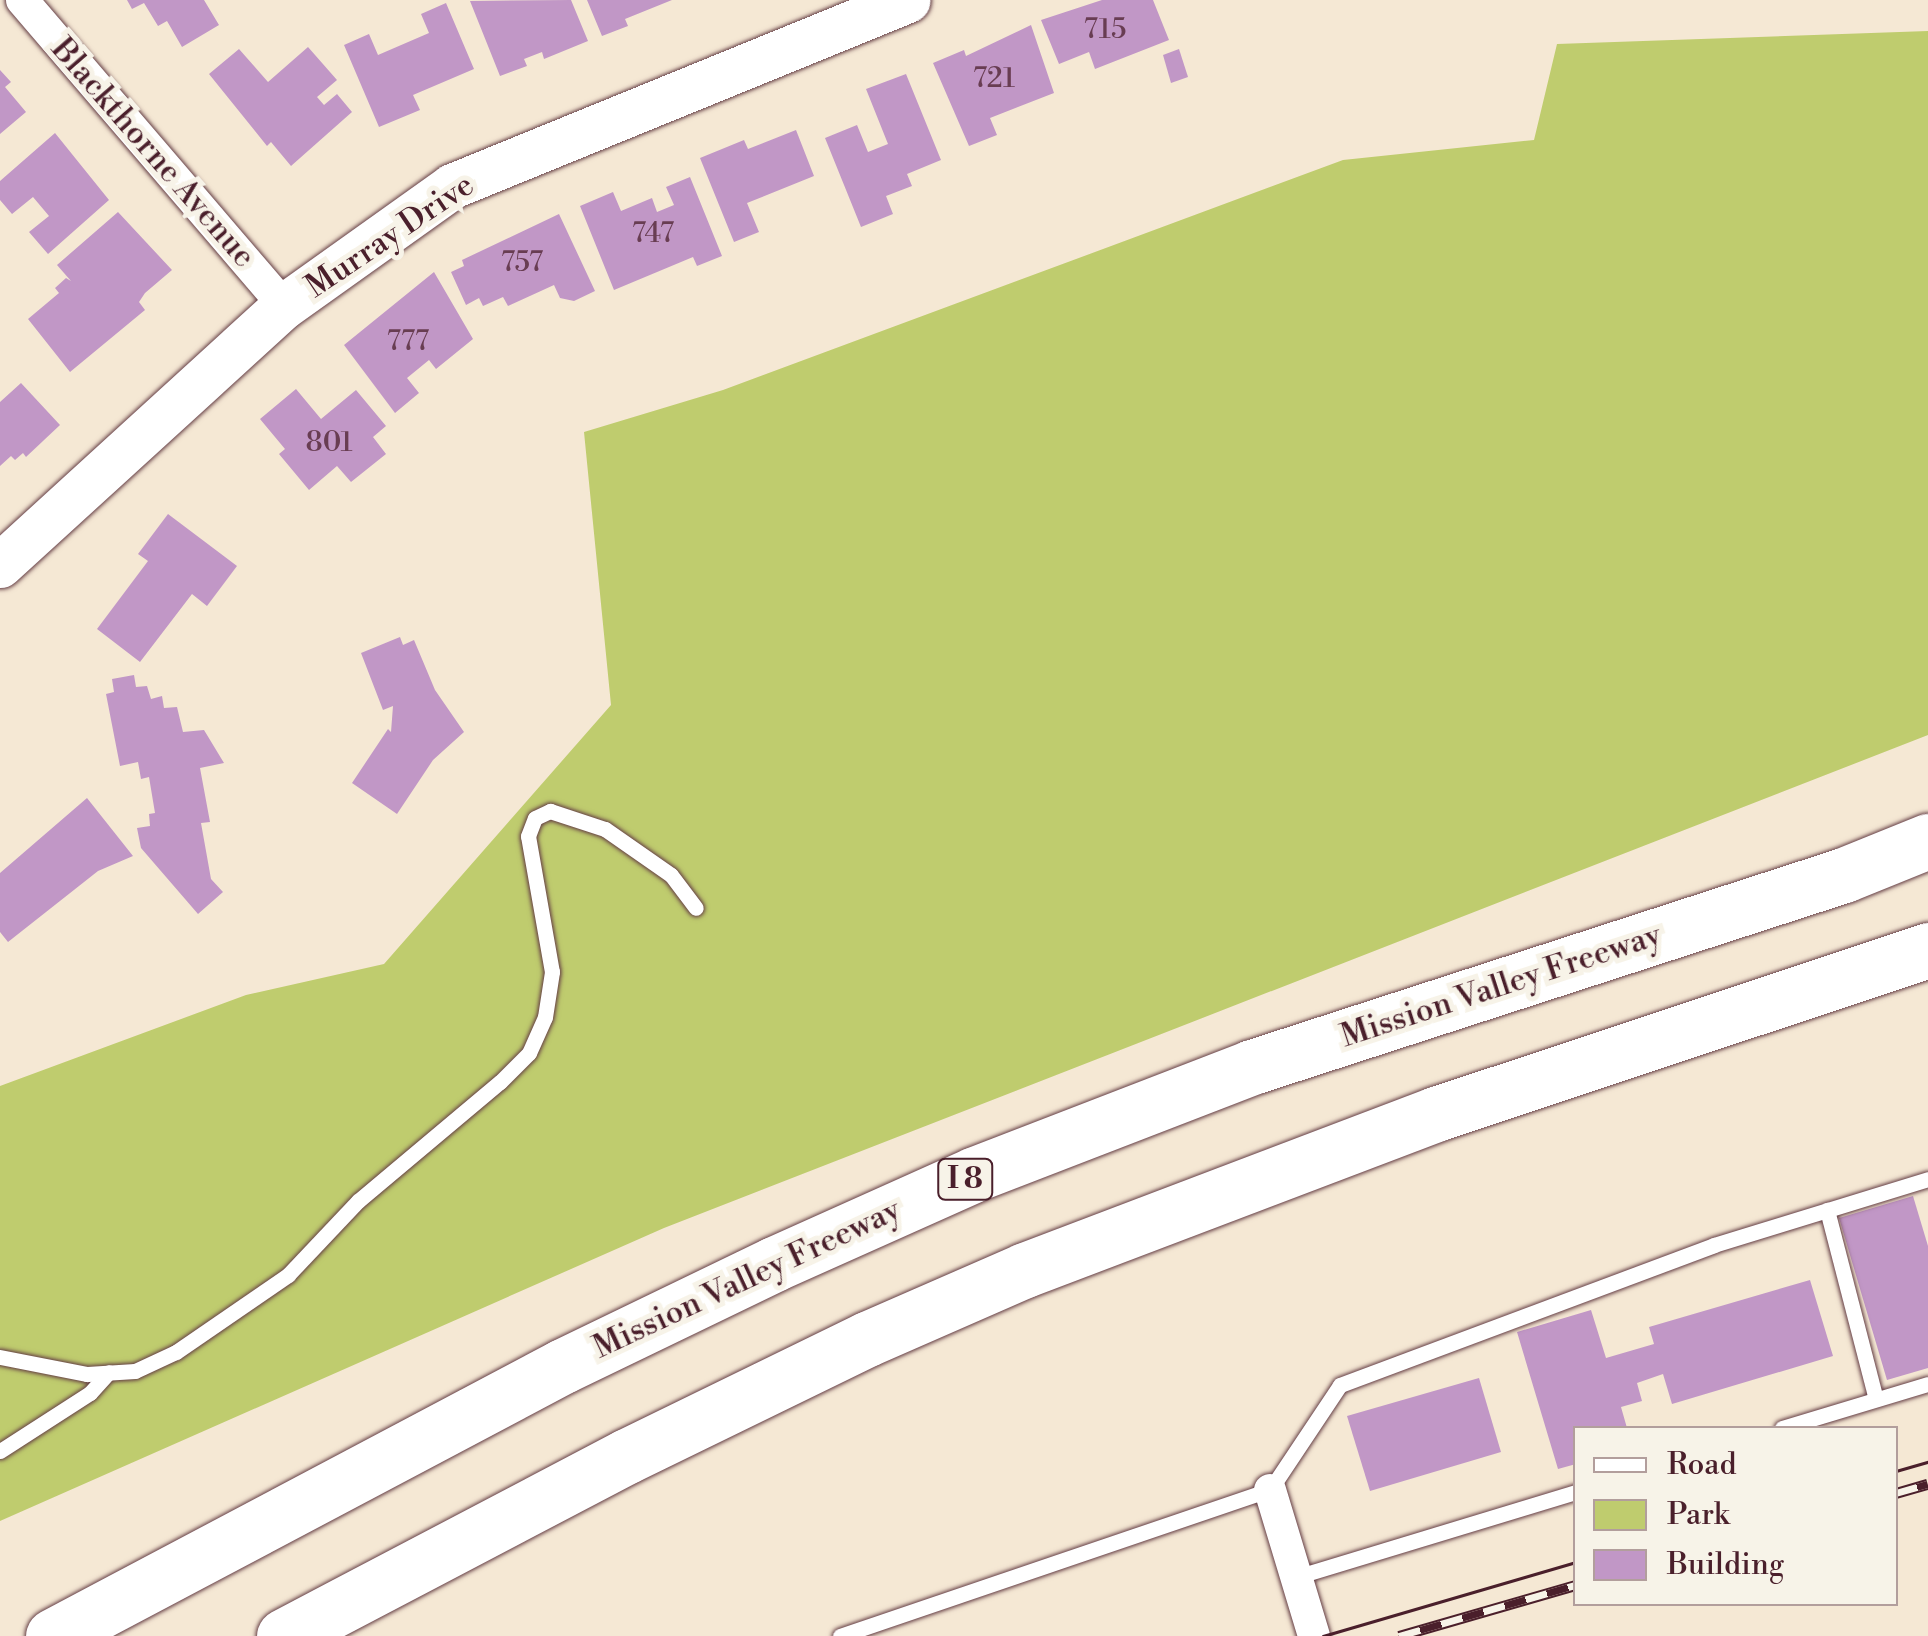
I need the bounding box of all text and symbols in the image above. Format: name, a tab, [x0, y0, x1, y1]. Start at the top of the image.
house number: 715	[1084, 13, 1126, 47]
street label: Blackthorne Avenue	[43, 30, 263, 276]
house number: 721	[973, 62, 1015, 96]
street label: Murray Drive	[299, 166, 481, 306]
house number: 747	[632, 217, 674, 251]
house number: 757	[501, 246, 543, 280]
house number: 777	[387, 325, 429, 359]
house number: 801	[306, 426, 352, 460]
street label: Mission Valley Freeway	[1336, 916, 1666, 1056]
road number: I 8	[935, 1154, 995, 1204]
street label: Mission Valley Freeway	[587, 1191, 907, 1367]
legend	[1573, 1426, 1898, 1606]
text: Road	[1667, 1446, 1737, 1484]
text: Park	[1667, 1496, 1729, 1534]
text: Building	[1667, 1546, 1784, 1584]

